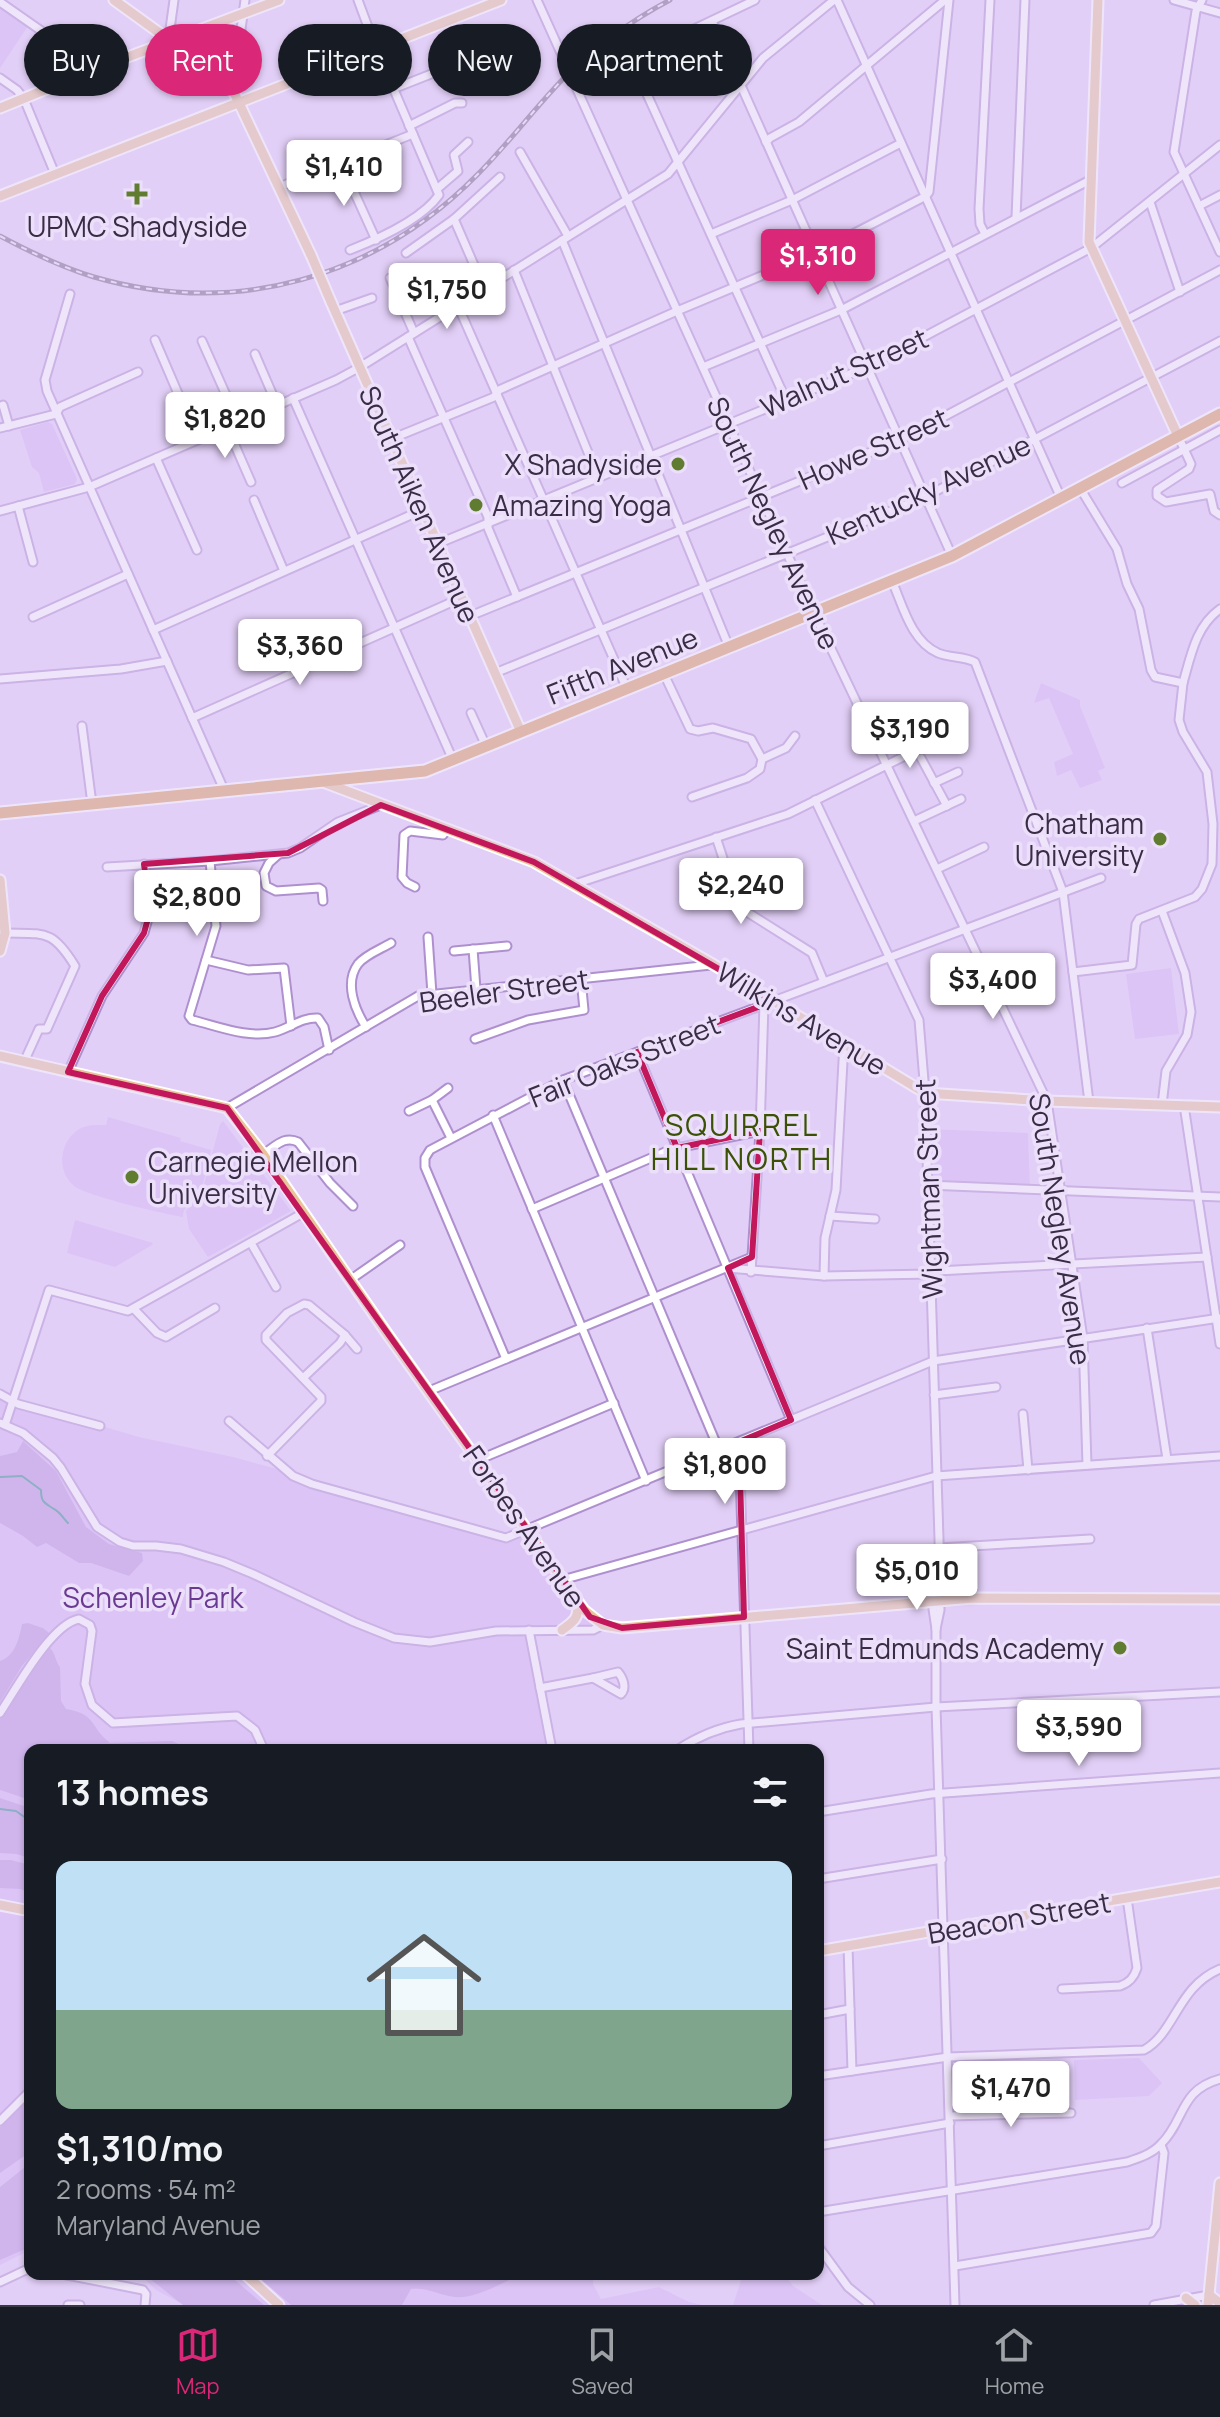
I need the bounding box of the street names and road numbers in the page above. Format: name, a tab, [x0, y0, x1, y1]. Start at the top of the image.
street label: Walnut Street	[754, 318, 934, 426]
street label: South Aiken Avenue	[351, 379, 489, 629]
street label: South Negley Avenue	[699, 390, 849, 656]
street label: Howe Street	[792, 398, 954, 498]
street label: Kentucky Avenue	[820, 425, 1036, 553]
street label: Fifth Avenue	[541, 617, 703, 713]
street label: Wilkins Avenue	[710, 952, 894, 1084]
street label: Beeler Street	[417, 959, 591, 1021]
street label: Fair Oaks Street	[523, 1004, 725, 1116]
street label: Wightman Street	[905, 1078, 951, 1300]
street label: South Negley Avenue	[1021, 1090, 1101, 1368]
street label: Forbes Avenue	[455, 1438, 595, 1614]
street label: Beacon Street	[925, 1882, 1113, 1952]

